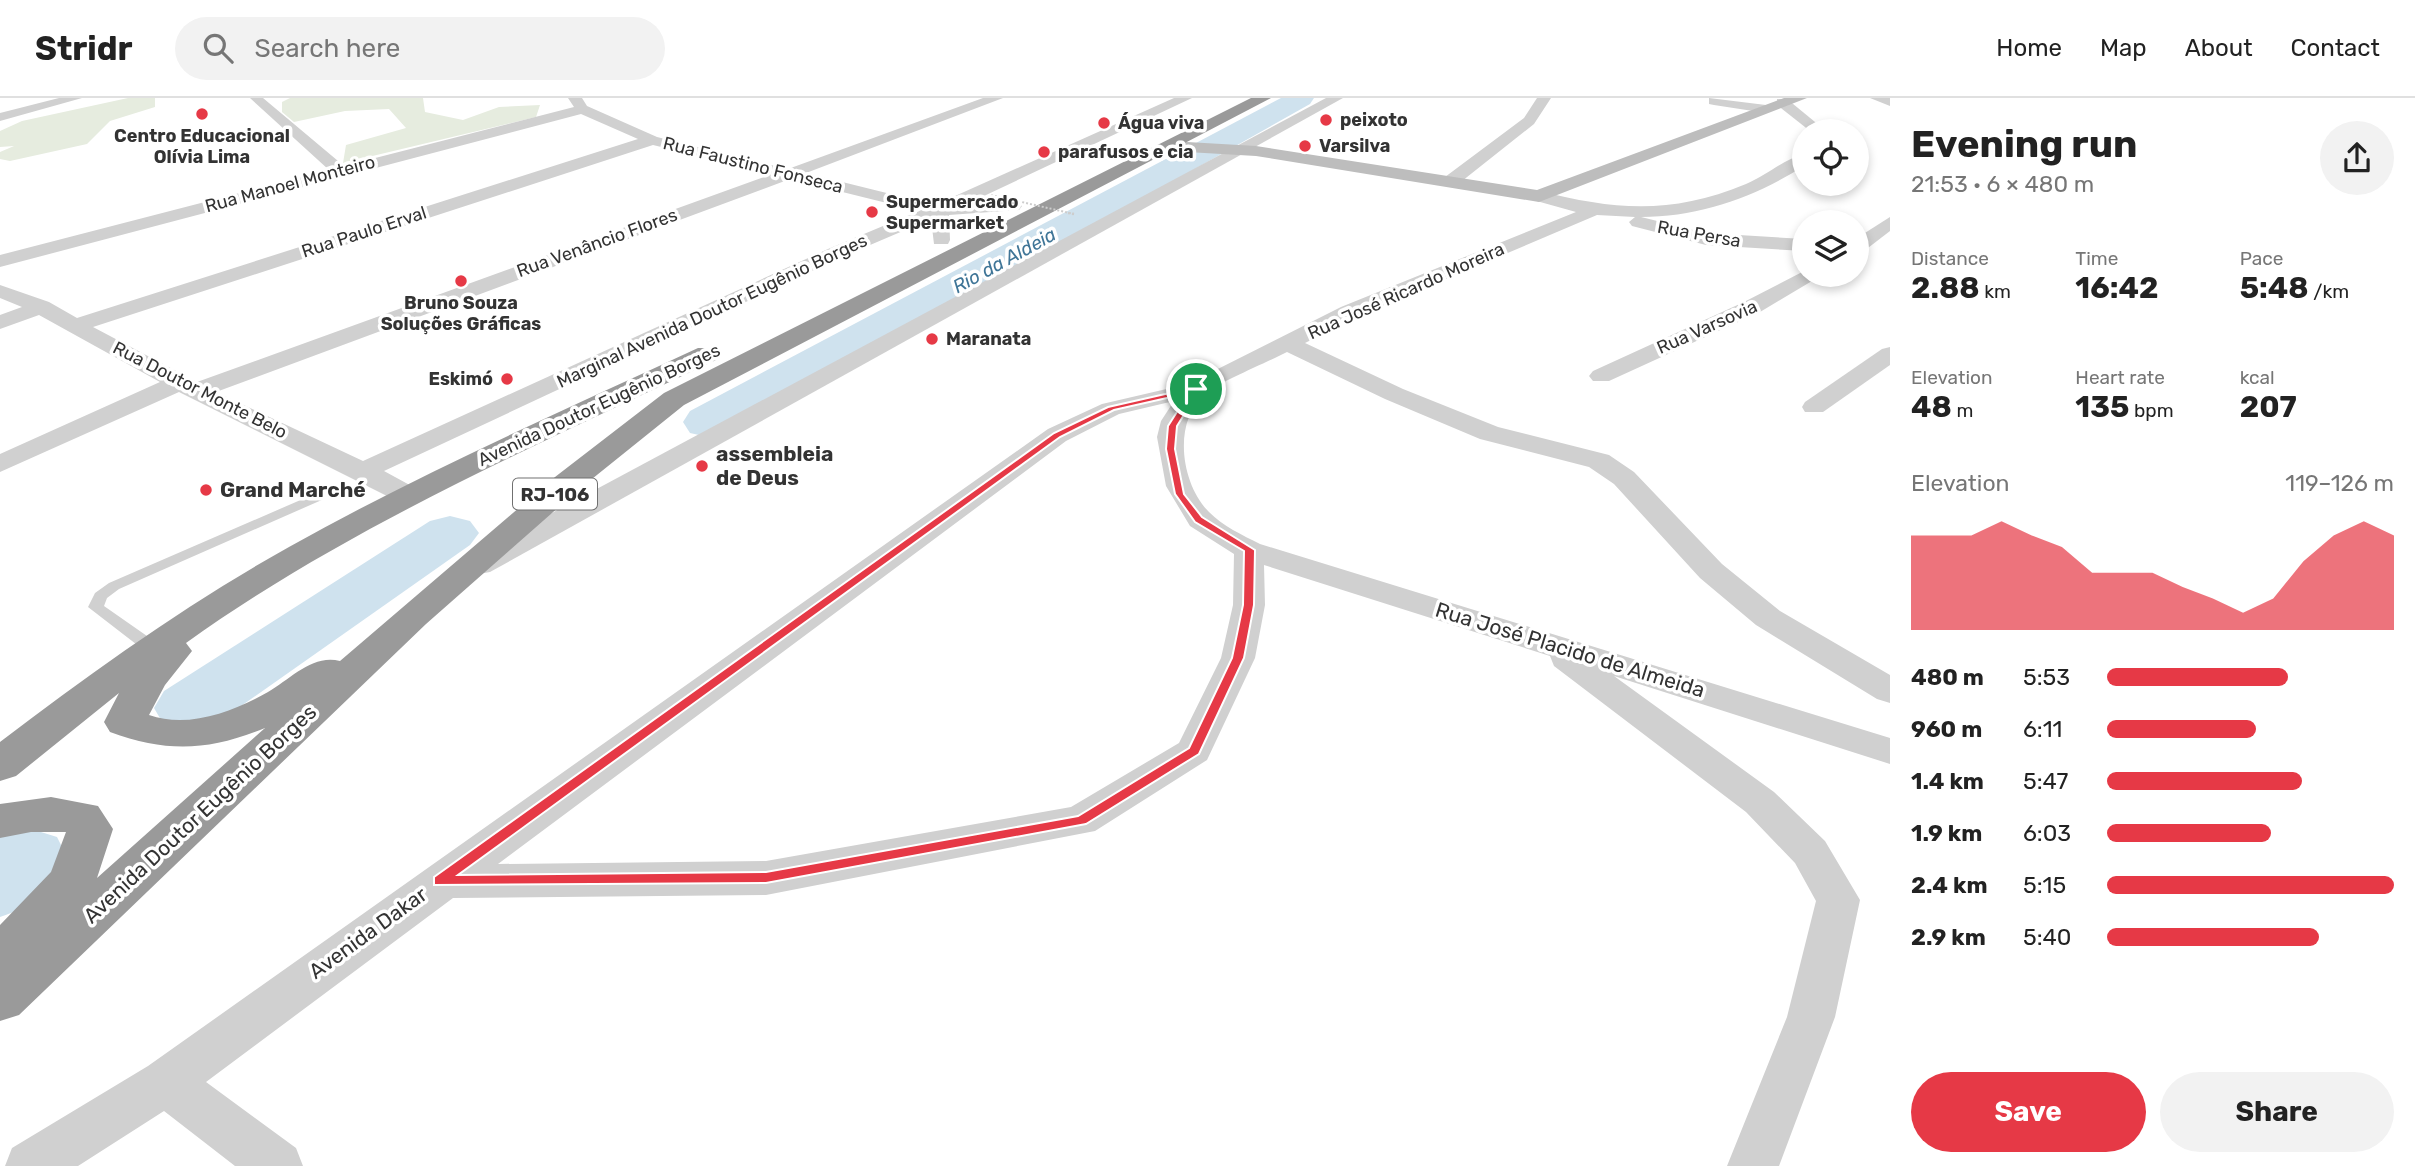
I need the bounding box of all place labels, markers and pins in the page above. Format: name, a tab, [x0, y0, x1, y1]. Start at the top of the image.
marker: Centro Educacional Olívia Lima	[194, 106, 210, 122]
place label: peixoto	[1340, 109, 1408, 131]
place label: Água viva	[1118, 112, 1205, 134]
marker: peixoto	[1318, 112, 1334, 128]
marker: Água viva	[1096, 115, 1112, 131]
place label: Centro Educacional Olívia Lima	[114, 125, 290, 168]
place label: Varsilva	[1319, 135, 1390, 157]
marker: Varsilva	[1297, 138, 1313, 154]
place label: parafusos e cia	[1058, 141, 1194, 163]
marker: parafusos e cia	[1036, 144, 1052, 160]
place label: Supermercado Supermarket	[886, 191, 1019, 234]
marker: Supermercado Supermarket	[864, 204, 880, 220]
marker: Bruno Souza Soluções Gráficas	[453, 273, 469, 289]
place label: Bruno Souza Soluções Gráficas	[381, 292, 541, 335]
place label: Maranata	[946, 328, 1031, 350]
marker: Maranata	[924, 331, 940, 347]
pin	[1166, 359, 1226, 419]
place label: Eskimó	[428, 368, 493, 390]
marker: Eskimó	[499, 371, 515, 387]
place label: assembleia de Deus	[716, 441, 833, 490]
marker: assembleia de Deus	[694, 458, 710, 474]
place label: Grand Marché	[220, 477, 366, 502]
marker: Grand Marché	[198, 482, 214, 498]

